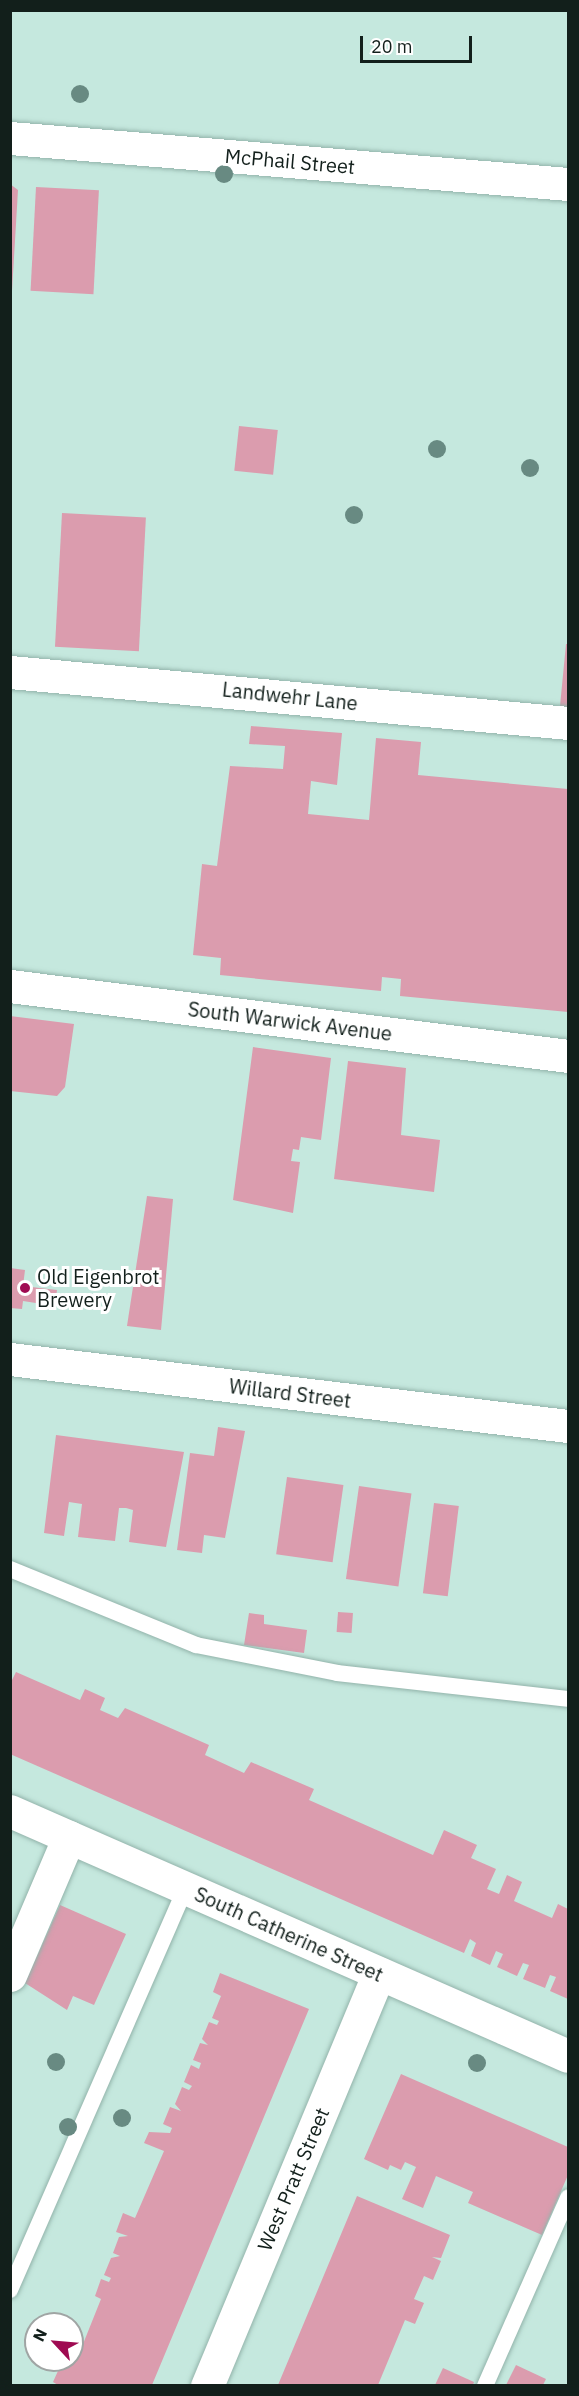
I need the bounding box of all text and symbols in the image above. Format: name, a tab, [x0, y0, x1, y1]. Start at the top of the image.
scale bar	[363, 24, 476, 62]
text: 20 m	[371, 35, 413, 58]
street label: McPhail Street	[224, 143, 356, 179]
street label: Landwehr Lane	[221, 677, 359, 715]
street label: South Warwick Avenue	[187, 997, 393, 1045]
place label: Old Eigenbrot Brewery	[37, 1264, 159, 1311]
marker: Old Eigenbrot Brewery	[18, 1281, 32, 1295]
street label: Willard Street	[228, 1374, 352, 1412]
street label: South Catherine Street	[191, 1882, 387, 1986]
street label: West Pratt Street	[252, 2104, 334, 2254]
north arrow	[24, 2312, 84, 2372]
text: N	[28, 2325, 51, 2345]

